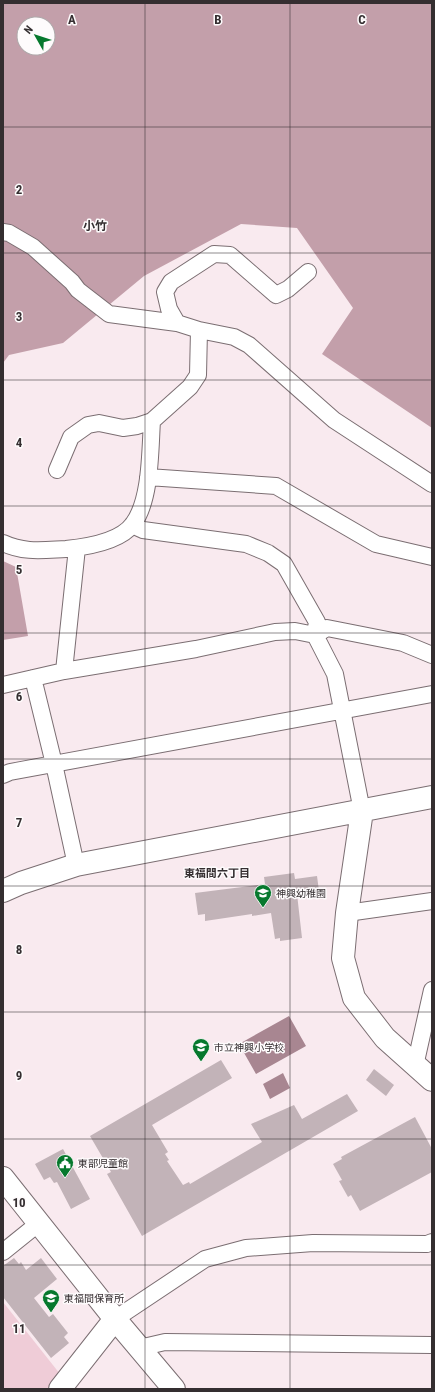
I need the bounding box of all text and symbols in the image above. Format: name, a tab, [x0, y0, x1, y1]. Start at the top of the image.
text: A	[68, 12, 76, 27]
text: B	[214, 12, 222, 27]
text: C	[358, 12, 366, 27]
north arrow	[16, 16, 56, 56]
text: N	[21, 23, 36, 37]
text: 2	[16, 182, 23, 197]
district label: 小竹	[83, 219, 107, 233]
text: 3	[16, 309, 22, 324]
text: 4	[16, 435, 23, 450]
text: 5	[16, 562, 23, 577]
text: 6	[16, 689, 23, 704]
text: 7	[16, 815, 23, 830]
district label: 東福間六丁目	[184, 867, 250, 880]
school or university icon: 神興幼稚園	[253, 883, 273, 908]
place label: 神興幼稚園	[276, 888, 326, 899]
text: 8	[16, 942, 22, 957]
school or university icon: 市立神興小学校	[191, 1037, 211, 1062]
place label: 市立神興小学校	[214, 1042, 284, 1053]
text: 9	[16, 1068, 22, 1083]
public building icon: 東部児童館	[55, 1153, 75, 1178]
place label: 東部児童館	[78, 1158, 128, 1169]
text: 10	[12, 1195, 26, 1210]
school or university icon: 東福間保育所	[41, 1288, 61, 1313]
place label: 東福間保育所	[64, 1293, 124, 1304]
text: 11	[12, 1321, 26, 1336]

